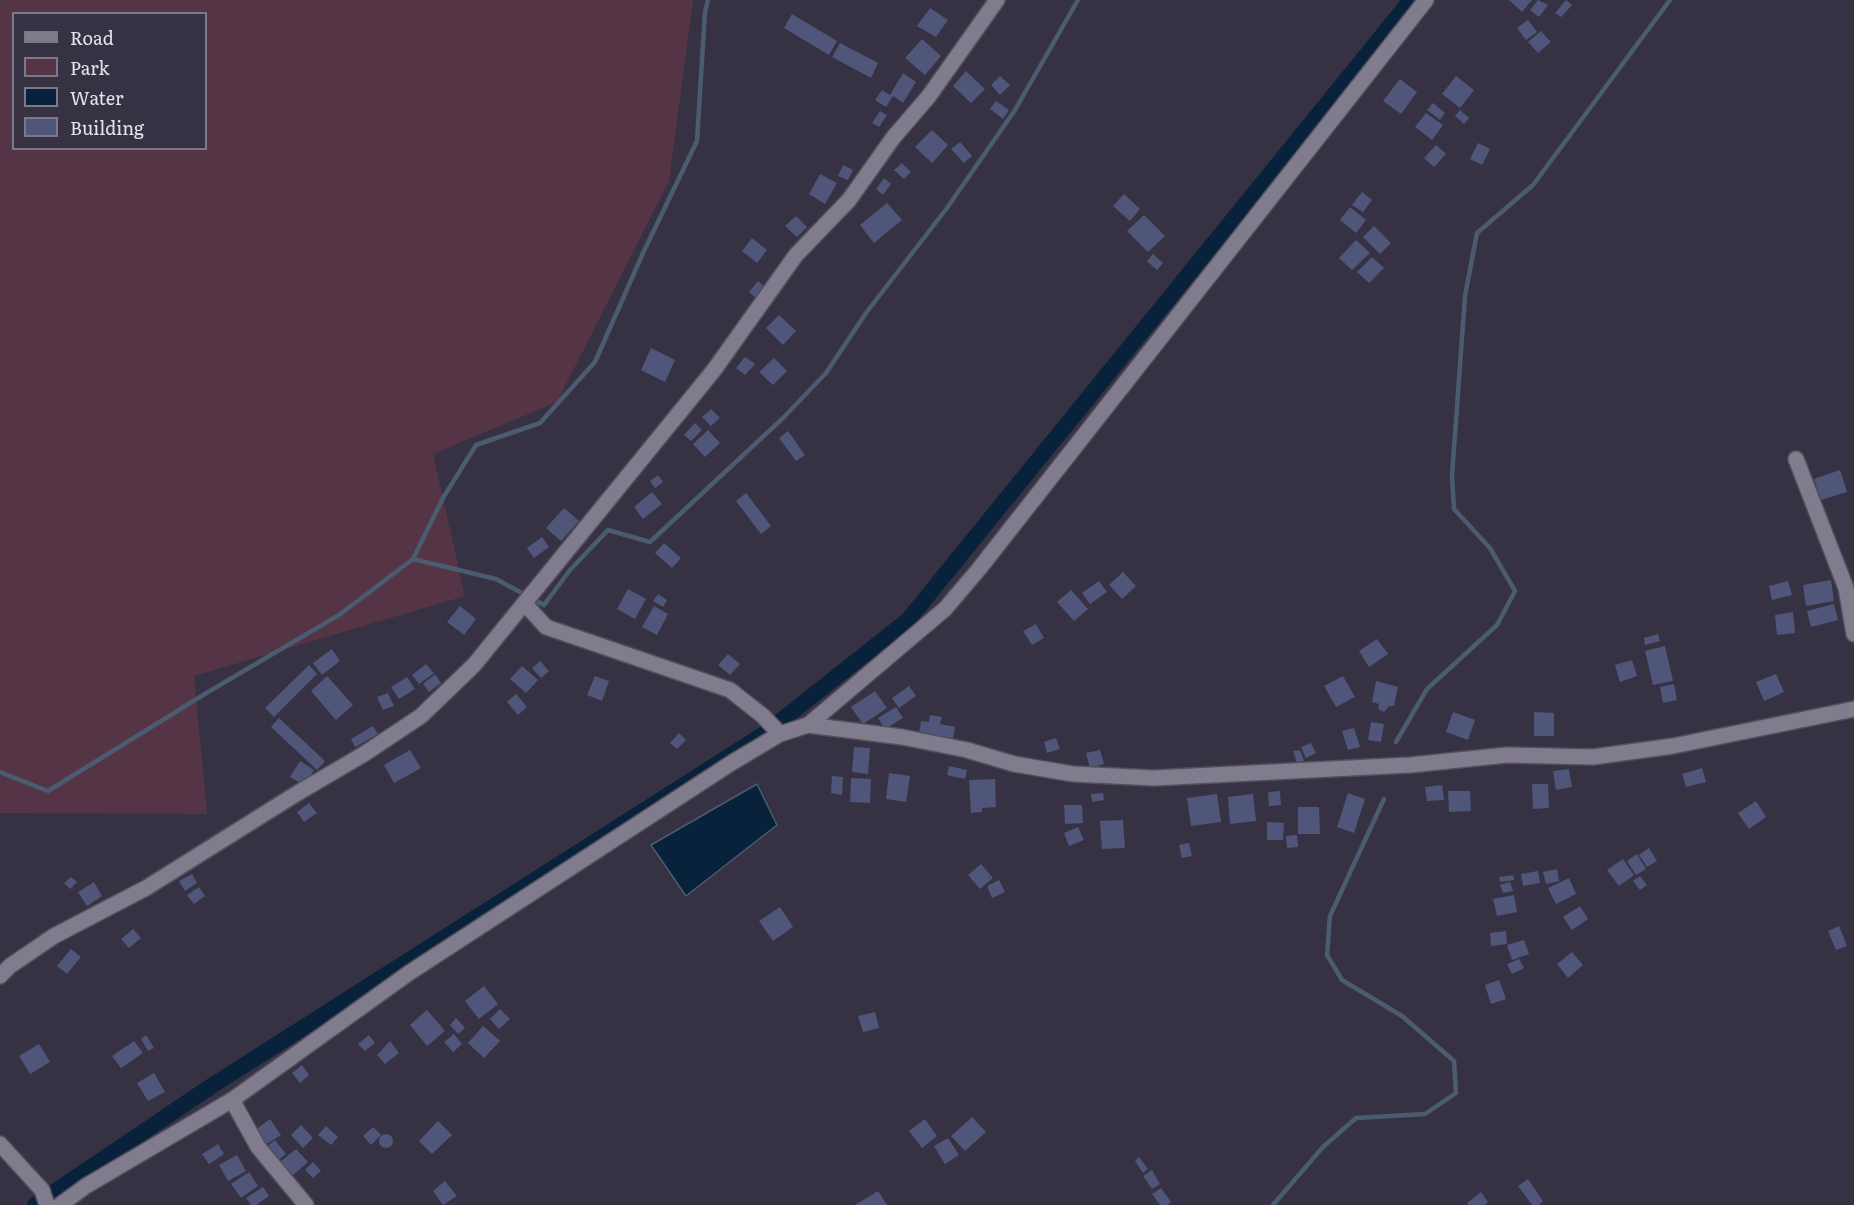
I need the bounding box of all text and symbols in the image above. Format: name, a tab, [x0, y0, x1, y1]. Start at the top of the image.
legend	[12, 12, 207, 150]
text: Road	[70, 24, 114, 51]
text: Park	[70, 54, 109, 81]
text: Water	[70, 84, 123, 111]
text: Building	[70, 114, 144, 141]

